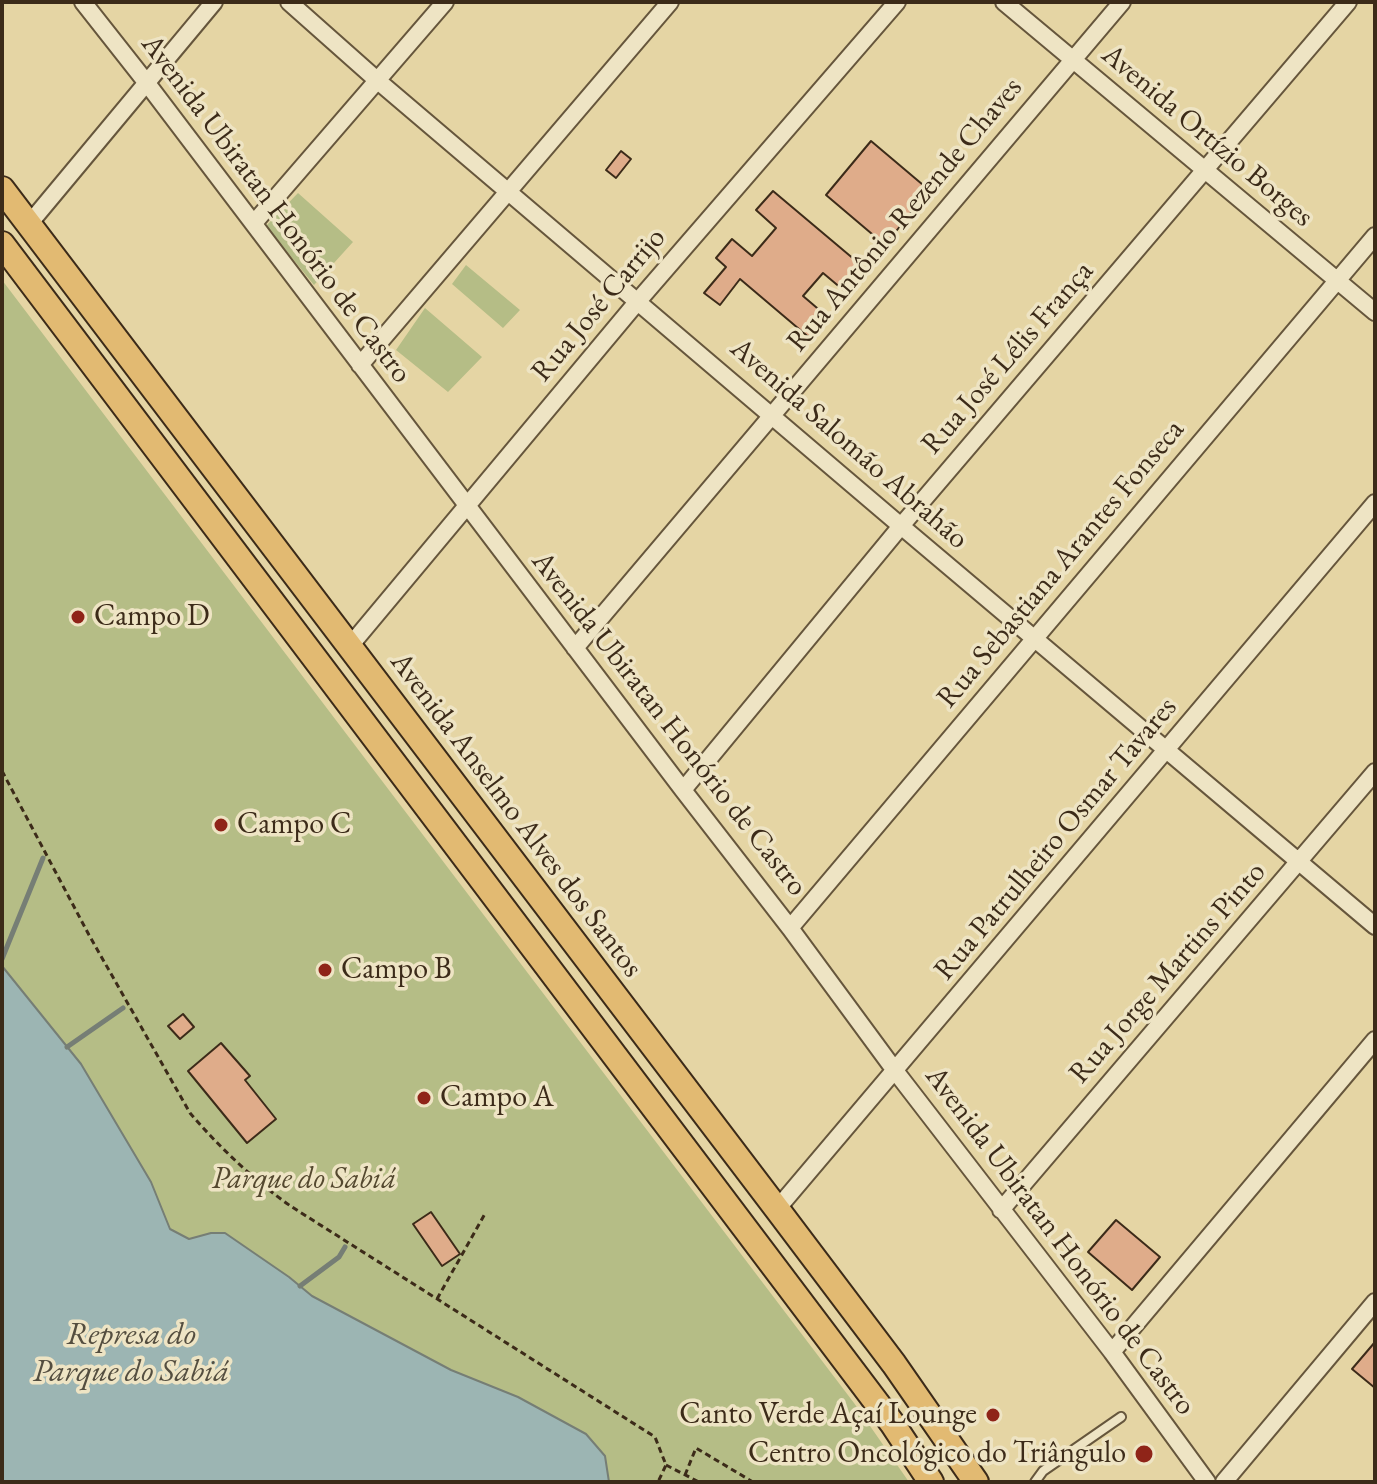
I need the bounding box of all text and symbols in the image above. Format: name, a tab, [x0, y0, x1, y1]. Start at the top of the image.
street label: Avenida Ubiratan Honório de Castro	[133, 27, 419, 391]
street label: Avenida Ortízio Borges	[1094, 37, 1320, 235]
street label: Rua Antônio Rezende Chaves	[780, 71, 1030, 359]
street label: Rua José Carrijo	[524, 221, 674, 389]
street label: Rua José Lélis França	[914, 254, 1102, 462]
street label: Avenida Salomão Abrahão	[723, 331, 975, 557]
street label: Rua Sebastiana Arantes Fonseca	[930, 413, 1192, 715]
street label: Avenida Ubiratan Honório de Castro	[523, 545, 815, 903]
place label: Campo D	[94, 599, 210, 635]
marker: Campo D	[69, 608, 87, 626]
street label: Avenida Anselmo Alves dos Santos	[382, 645, 650, 985]
street label: Rua Patrulheiro Osmar Tavares	[927, 690, 1185, 988]
place label: Campo C	[237, 807, 351, 843]
marker: Campo C	[212, 816, 230, 834]
street label: Rua Jorge Martins Pinto	[1062, 855, 1274, 1091]
place label: Campo B	[341, 952, 452, 988]
marker: Campo B	[316, 961, 334, 979]
street label: Avenida Ubiratan Honório de Castro	[917, 1059, 1203, 1423]
place label: Campo A	[440, 1080, 554, 1116]
marker: Campo A	[415, 1089, 433, 1107]
park label: Parque do Sabiá	[212, 1162, 396, 1198]
water label: Represa do Parque do Sabiá	[33, 1316, 229, 1391]
place label: Canto Verde Açaí Lounge	[679, 1397, 977, 1433]
marker: Canto Verde Açaí Lounge	[984, 1406, 1002, 1424]
place label: Centro Oncológico do Triângulo	[748, 1436, 1126, 1472]
marker: Centro Oncológico do Triângulo	[1133, 1443, 1155, 1465]

